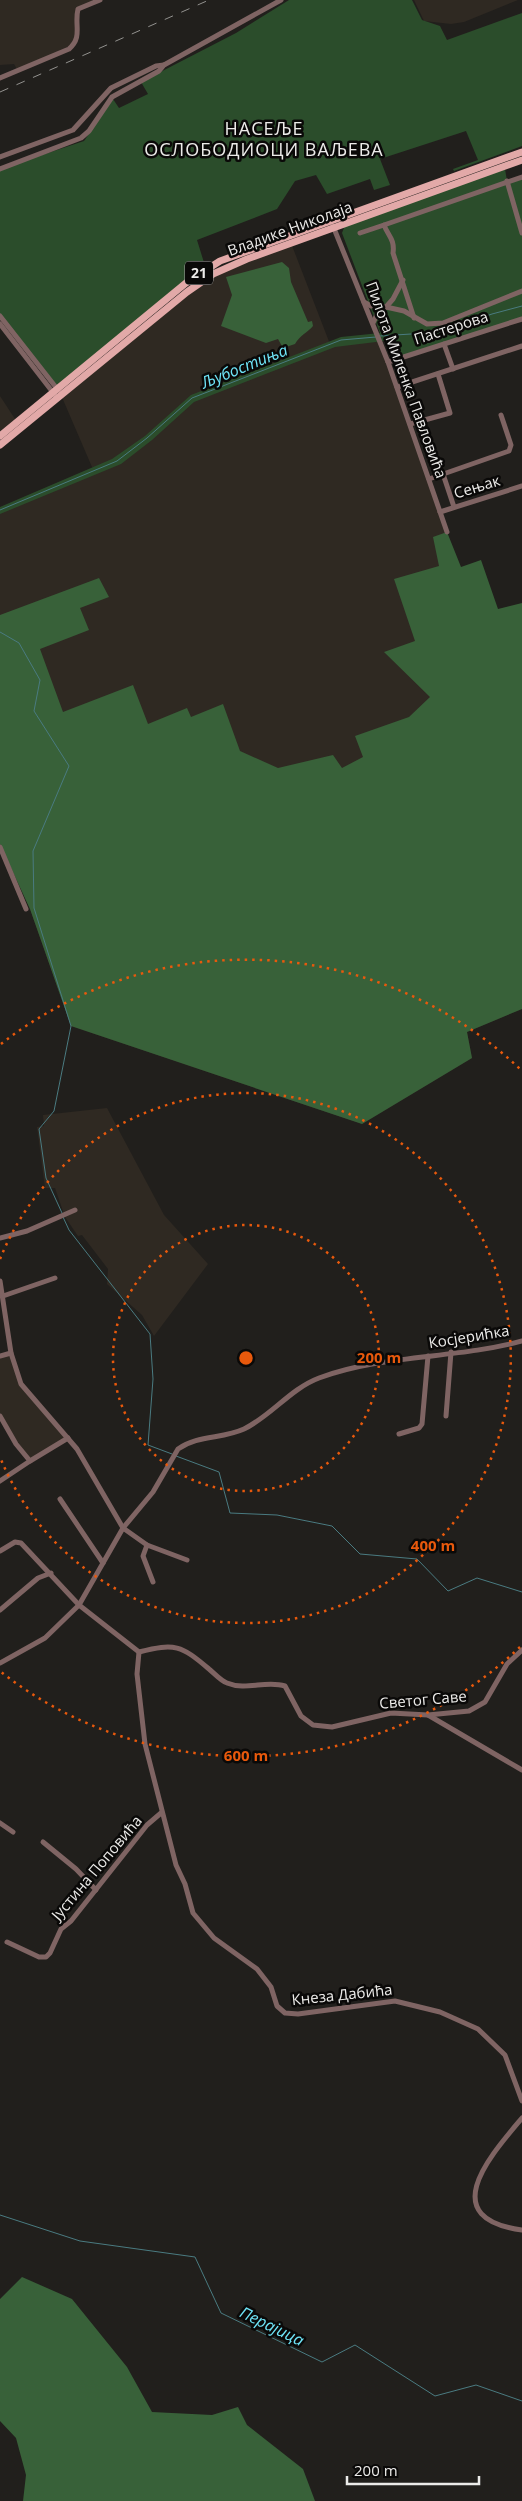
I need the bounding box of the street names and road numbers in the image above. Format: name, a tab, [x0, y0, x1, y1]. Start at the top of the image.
street label: Владике Николаја	[225, 196, 355, 260]
road number: 21	[185, 262, 213, 284]
street label: Пилота Миленка Павловића	[362, 278, 452, 481]
street label: Пастерова	[411, 306, 490, 348]
street label: Сењак	[451, 469, 502, 503]
street label: Косјерићка	[427, 1320, 511, 1352]
street label: Светог Саве	[378, 1685, 468, 1713]
street label: Јустина Поповића	[45, 1811, 146, 1925]
street label: Кнеза Дабића	[291, 1979, 393, 2009]

